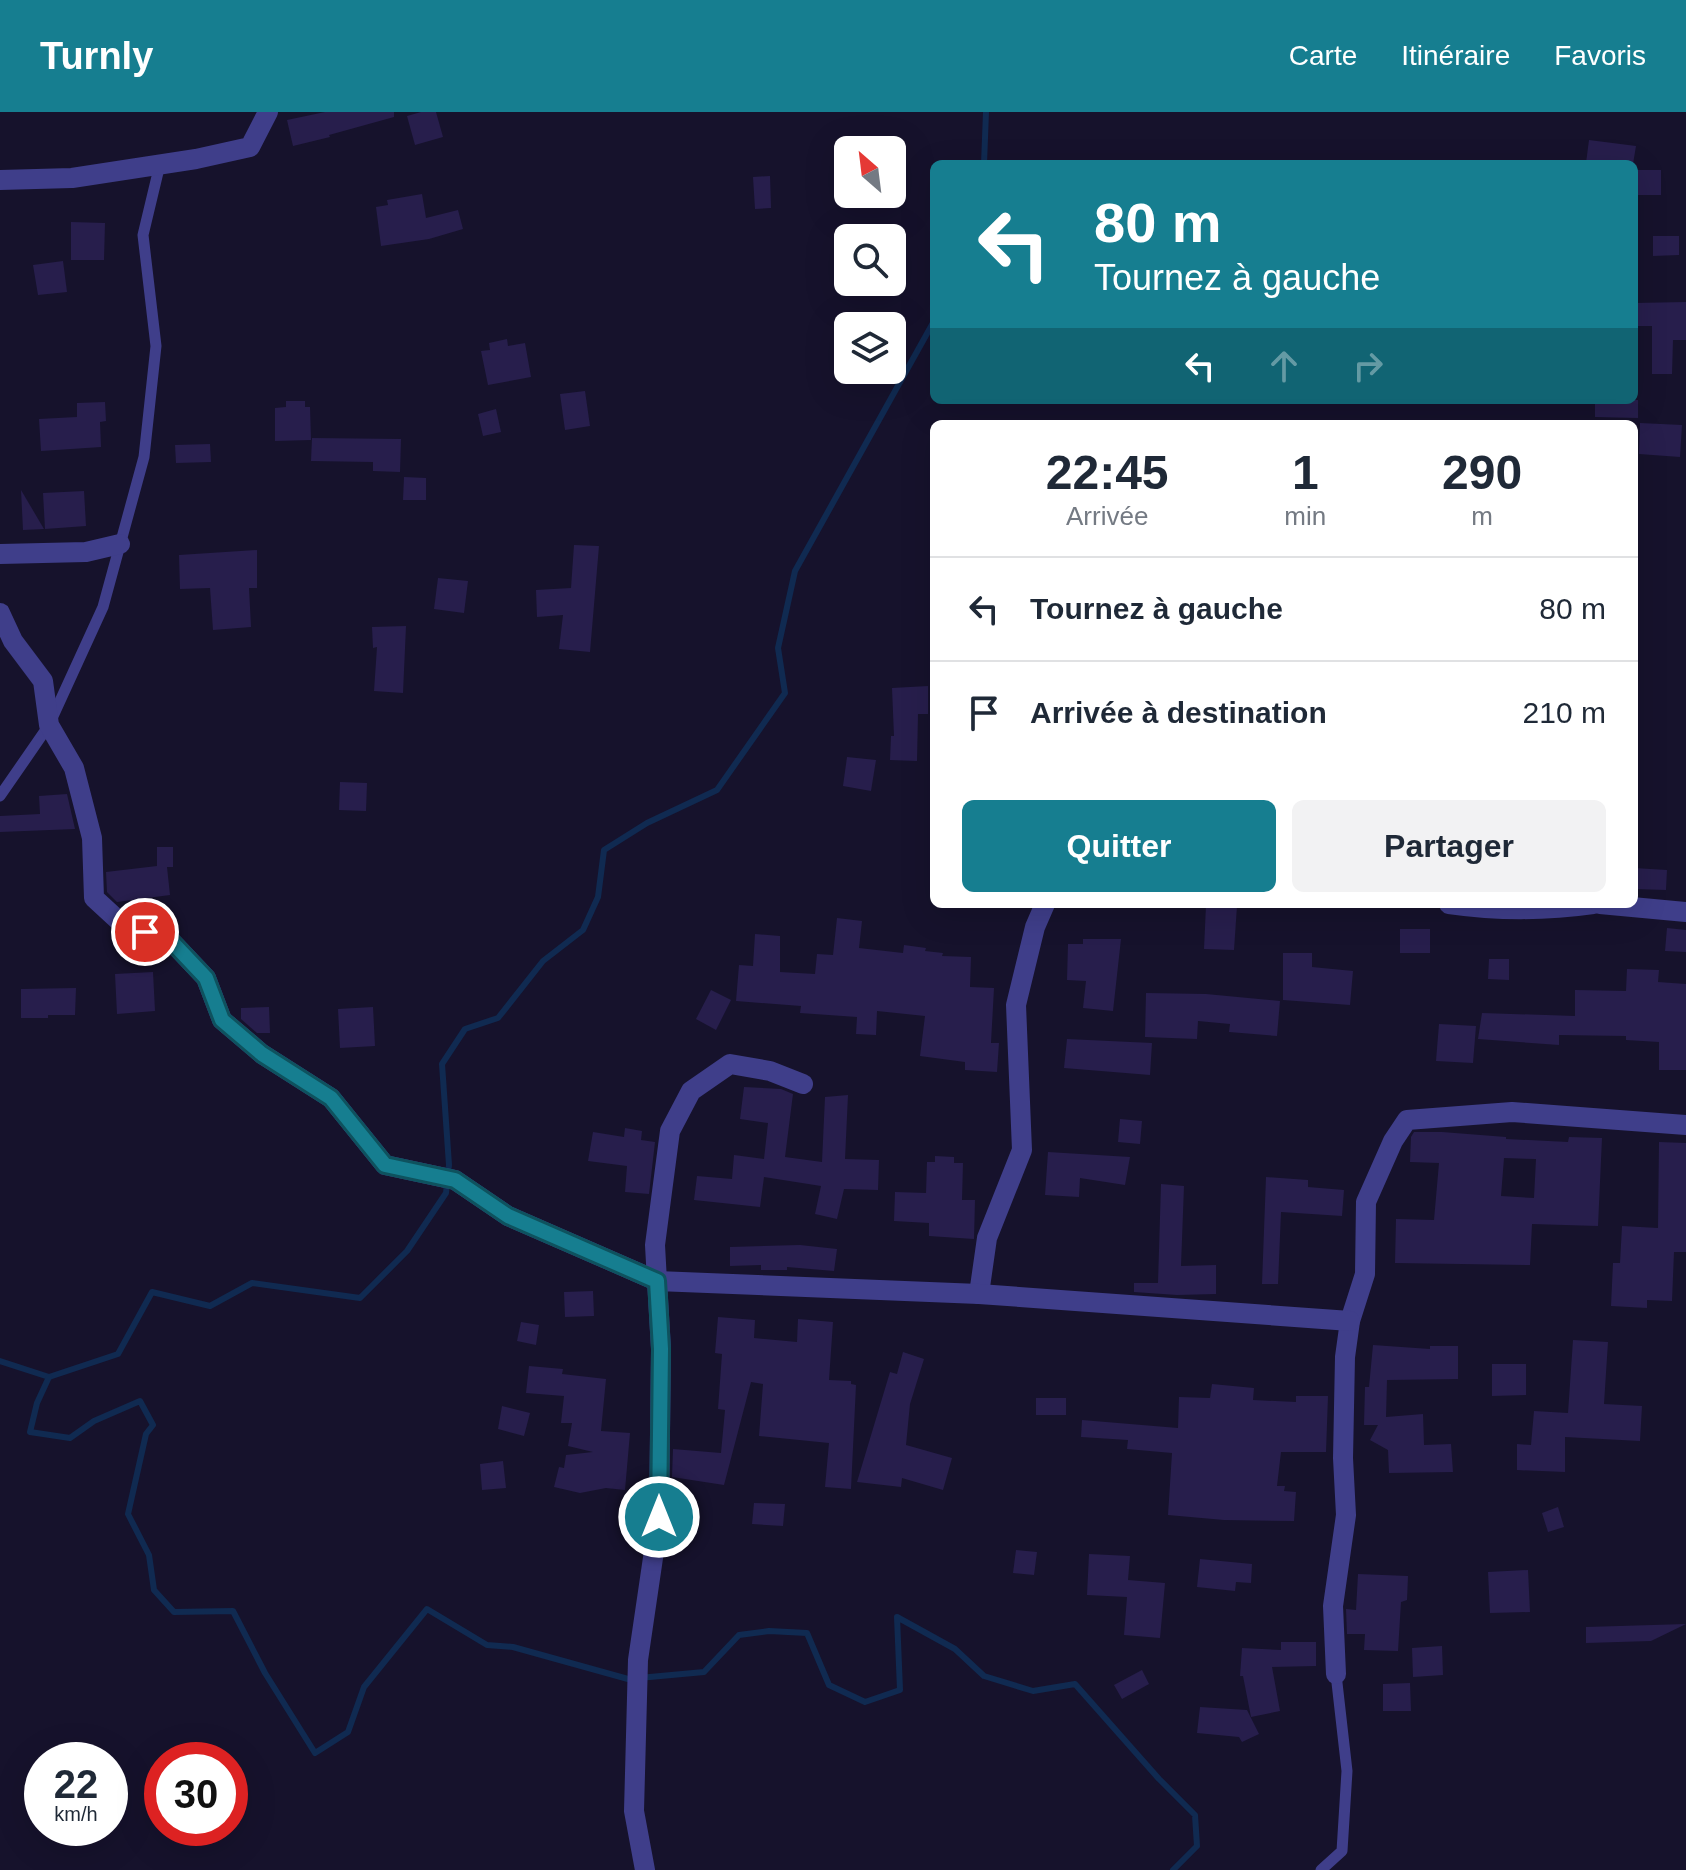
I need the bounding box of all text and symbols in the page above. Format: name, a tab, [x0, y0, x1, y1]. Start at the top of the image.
text: Turnly	[40, 35, 153, 77]
text: Carte	[1289, 40, 1357, 71]
text: Itinéraire	[1401, 40, 1510, 71]
text: Favoris	[1554, 40, 1646, 71]
north arrow	[834, 136, 906, 208]
map controls	[834, 136, 906, 384]
text: 80 m	[1094, 191, 1222, 254]
icon: left	[962, 192, 1066, 296]
button: search	[834, 224, 906, 296]
text: Tournez à gauche	[1094, 257, 1380, 298]
button: layers	[834, 312, 906, 384]
icon: left	[1178, 344, 1222, 388]
icon: ahead	[1262, 344, 1306, 388]
icon: right	[1346, 344, 1390, 388]
text: 22:45	[1046, 446, 1169, 499]
text: 1	[1292, 446, 1319, 499]
text: 290	[1442, 446, 1522, 499]
text: Arrivée	[1066, 501, 1148, 531]
text: min	[1284, 501, 1326, 531]
text: m	[1471, 501, 1493, 531]
icon: left	[962, 587, 1006, 631]
text: Tournez à gauche	[1030, 592, 1283, 625]
text: 80 m	[1539, 592, 1606, 625]
icon: arrive	[962, 691, 1006, 735]
text: Arrivée à destination	[1030, 696, 1327, 729]
text: 210 m	[1523, 696, 1606, 729]
button: Quitter	[962, 800, 1276, 892]
button: Partager	[1292, 800, 1606, 892]
pin	[111, 898, 179, 966]
icon: arrive	[123, 910, 167, 954]
position arrow	[617, 1475, 701, 1559]
speed limit sign: 30	[144, 1742, 248, 1846]
text: 22	[54, 1762, 98, 1806]
text: km/h	[54, 1803, 98, 1825]

